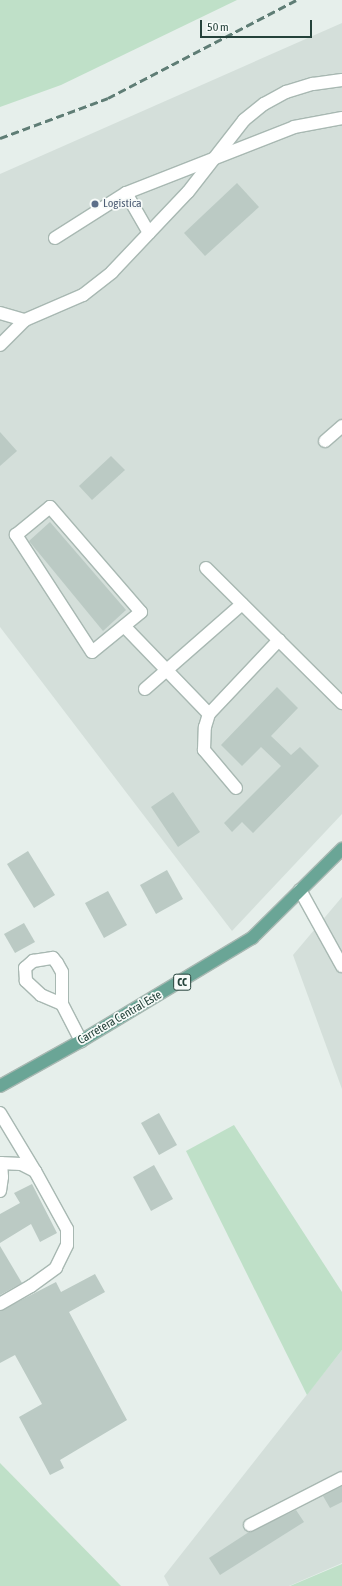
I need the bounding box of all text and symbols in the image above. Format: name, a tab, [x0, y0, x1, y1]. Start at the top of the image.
scale bar	[202, 12, 314, 38]
text: 50 m	[207, 20, 229, 34]
place label: Logistica	[103, 197, 142, 211]
marker: Logistica	[90, 199, 100, 209]
road number: CC	[173, 973, 191, 991]
street label: Carretera Central Este	[75, 988, 165, 1048]

